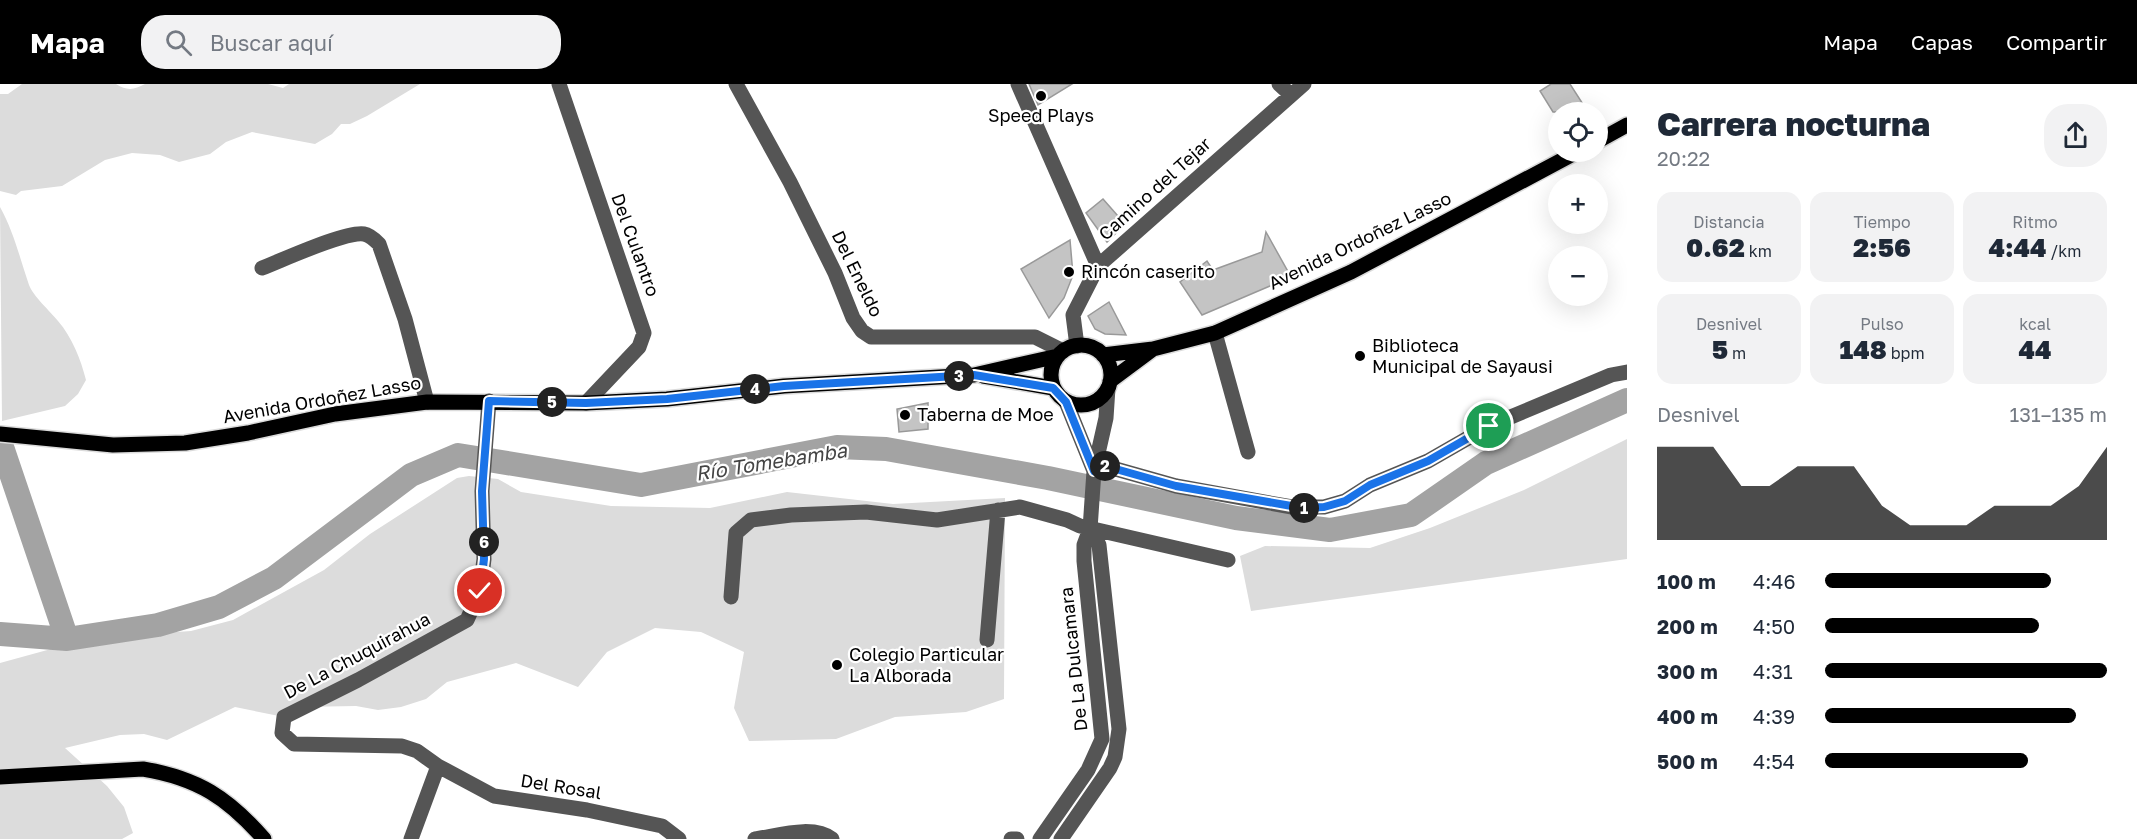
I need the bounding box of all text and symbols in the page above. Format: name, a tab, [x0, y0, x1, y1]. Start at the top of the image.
search box	[141, 15, 561, 69]
text: Mapa	[30, 26, 105, 59]
icon: search	[162, 26, 195, 59]
text: Buscar aquí	[210, 29, 333, 56]
text: Mapa	[1823, 29, 1878, 55]
text: Capas	[1911, 29, 1973, 55]
text: Compartir	[2006, 29, 2107, 55]
marker: Speed Plays	[1034, 89, 1048, 103]
map controls	[1548, 102, 1608, 306]
button: locate	[1548, 102, 1608, 162]
place label: Speed Plays	[988, 104, 1094, 126]
text: Carrera nocturna	[1657, 104, 1930, 143]
button: share	[2044, 104, 2107, 167]
street label: Camino del Tejar	[1094, 132, 1215, 244]
text: 20:22	[1657, 146, 1710, 170]
button: +	[1548, 174, 1608, 234]
street label: Avenida Ordoñez Lasso	[1265, 186, 1454, 294]
street label: Del Culantro	[607, 190, 665, 299]
text: Distancia	[1693, 212, 1765, 232]
text: Tiempo	[1853, 212, 1911, 232]
text: Ritmo	[2012, 212, 2058, 232]
street label: Del Eneldo	[828, 227, 888, 320]
text: 0.62	[1686, 232, 1745, 263]
text: 2:56	[1853, 232, 1911, 263]
text: 4:44	[1988, 232, 2047, 263]
text: km	[1745, 241, 1772, 261]
text: /km	[2047, 241, 2082, 261]
button: −	[1548, 246, 1608, 306]
place label: Rincón caserito	[1081, 260, 1215, 282]
marker: Rincón caserito	[1062, 265, 1076, 279]
text: Desnivel	[1696, 314, 1762, 334]
text: Pulso	[1860, 314, 1904, 334]
text: kcal	[2019, 314, 2051, 334]
place label: Biblioteca Municipal de Sayausi	[1372, 334, 1553, 377]
text: 5	[1712, 334, 1728, 365]
text: 148	[1839, 334, 1887, 365]
text: 44	[2018, 334, 2052, 365]
text: m	[1728, 343, 1746, 363]
text: bpm	[1887, 343, 1925, 363]
marker: Biblioteca Municipal de Sayausi	[1353, 349, 1367, 363]
pin: 3	[944, 361, 974, 391]
text: 3	[954, 366, 964, 386]
street label: Avenida Ordoñez Lasso	[221, 371, 422, 427]
pin: 4	[740, 374, 770, 404]
text: 4	[750, 379, 760, 399]
pin: 5	[537, 387, 567, 417]
text: 5	[547, 392, 557, 412]
pin	[1463, 400, 1514, 451]
text: Desnivel	[1657, 402, 1740, 426]
text: 131–135 m	[2010, 402, 2107, 426]
place label: Taberna de Moe	[917, 403, 1054, 425]
marker: Taberna de Moe	[898, 408, 912, 422]
icon: arrive	[1472, 409, 1505, 442]
water label: Río Tomebamba	[694, 437, 849, 485]
pin: 2	[1090, 451, 1120, 481]
text: 2	[1100, 456, 1110, 476]
pin: 1	[1289, 493, 1319, 523]
text: 1	[1300, 498, 1308, 518]
pin: 6	[469, 527, 499, 557]
text: 6	[479, 532, 489, 552]
pin	[454, 565, 505, 616]
text: 100 m	[1657, 569, 1716, 593]
text: 4:46	[1753, 569, 1796, 593]
icon: check	[463, 574, 496, 607]
street label: De La Dulcamara	[1054, 586, 1092, 732]
street label: De La Chuquirahua	[280, 607, 434, 703]
text: 200 m	[1657, 614, 1718, 638]
text: 4:50	[1753, 614, 1795, 638]
place label: Colegio Particular La Alborada	[849, 643, 1004, 686]
marker: Colegio Particular La Alborada	[830, 658, 844, 672]
text: 300 m	[1657, 659, 1718, 683]
text: 4:31	[1753, 659, 1793, 683]
text: 400 m	[1657, 704, 1718, 728]
text: 4:39	[1753, 704, 1795, 728]
text: 500 m	[1657, 749, 1718, 773]
text: 4:54	[1753, 749, 1795, 773]
street label: Del Rosal	[519, 769, 603, 803]

